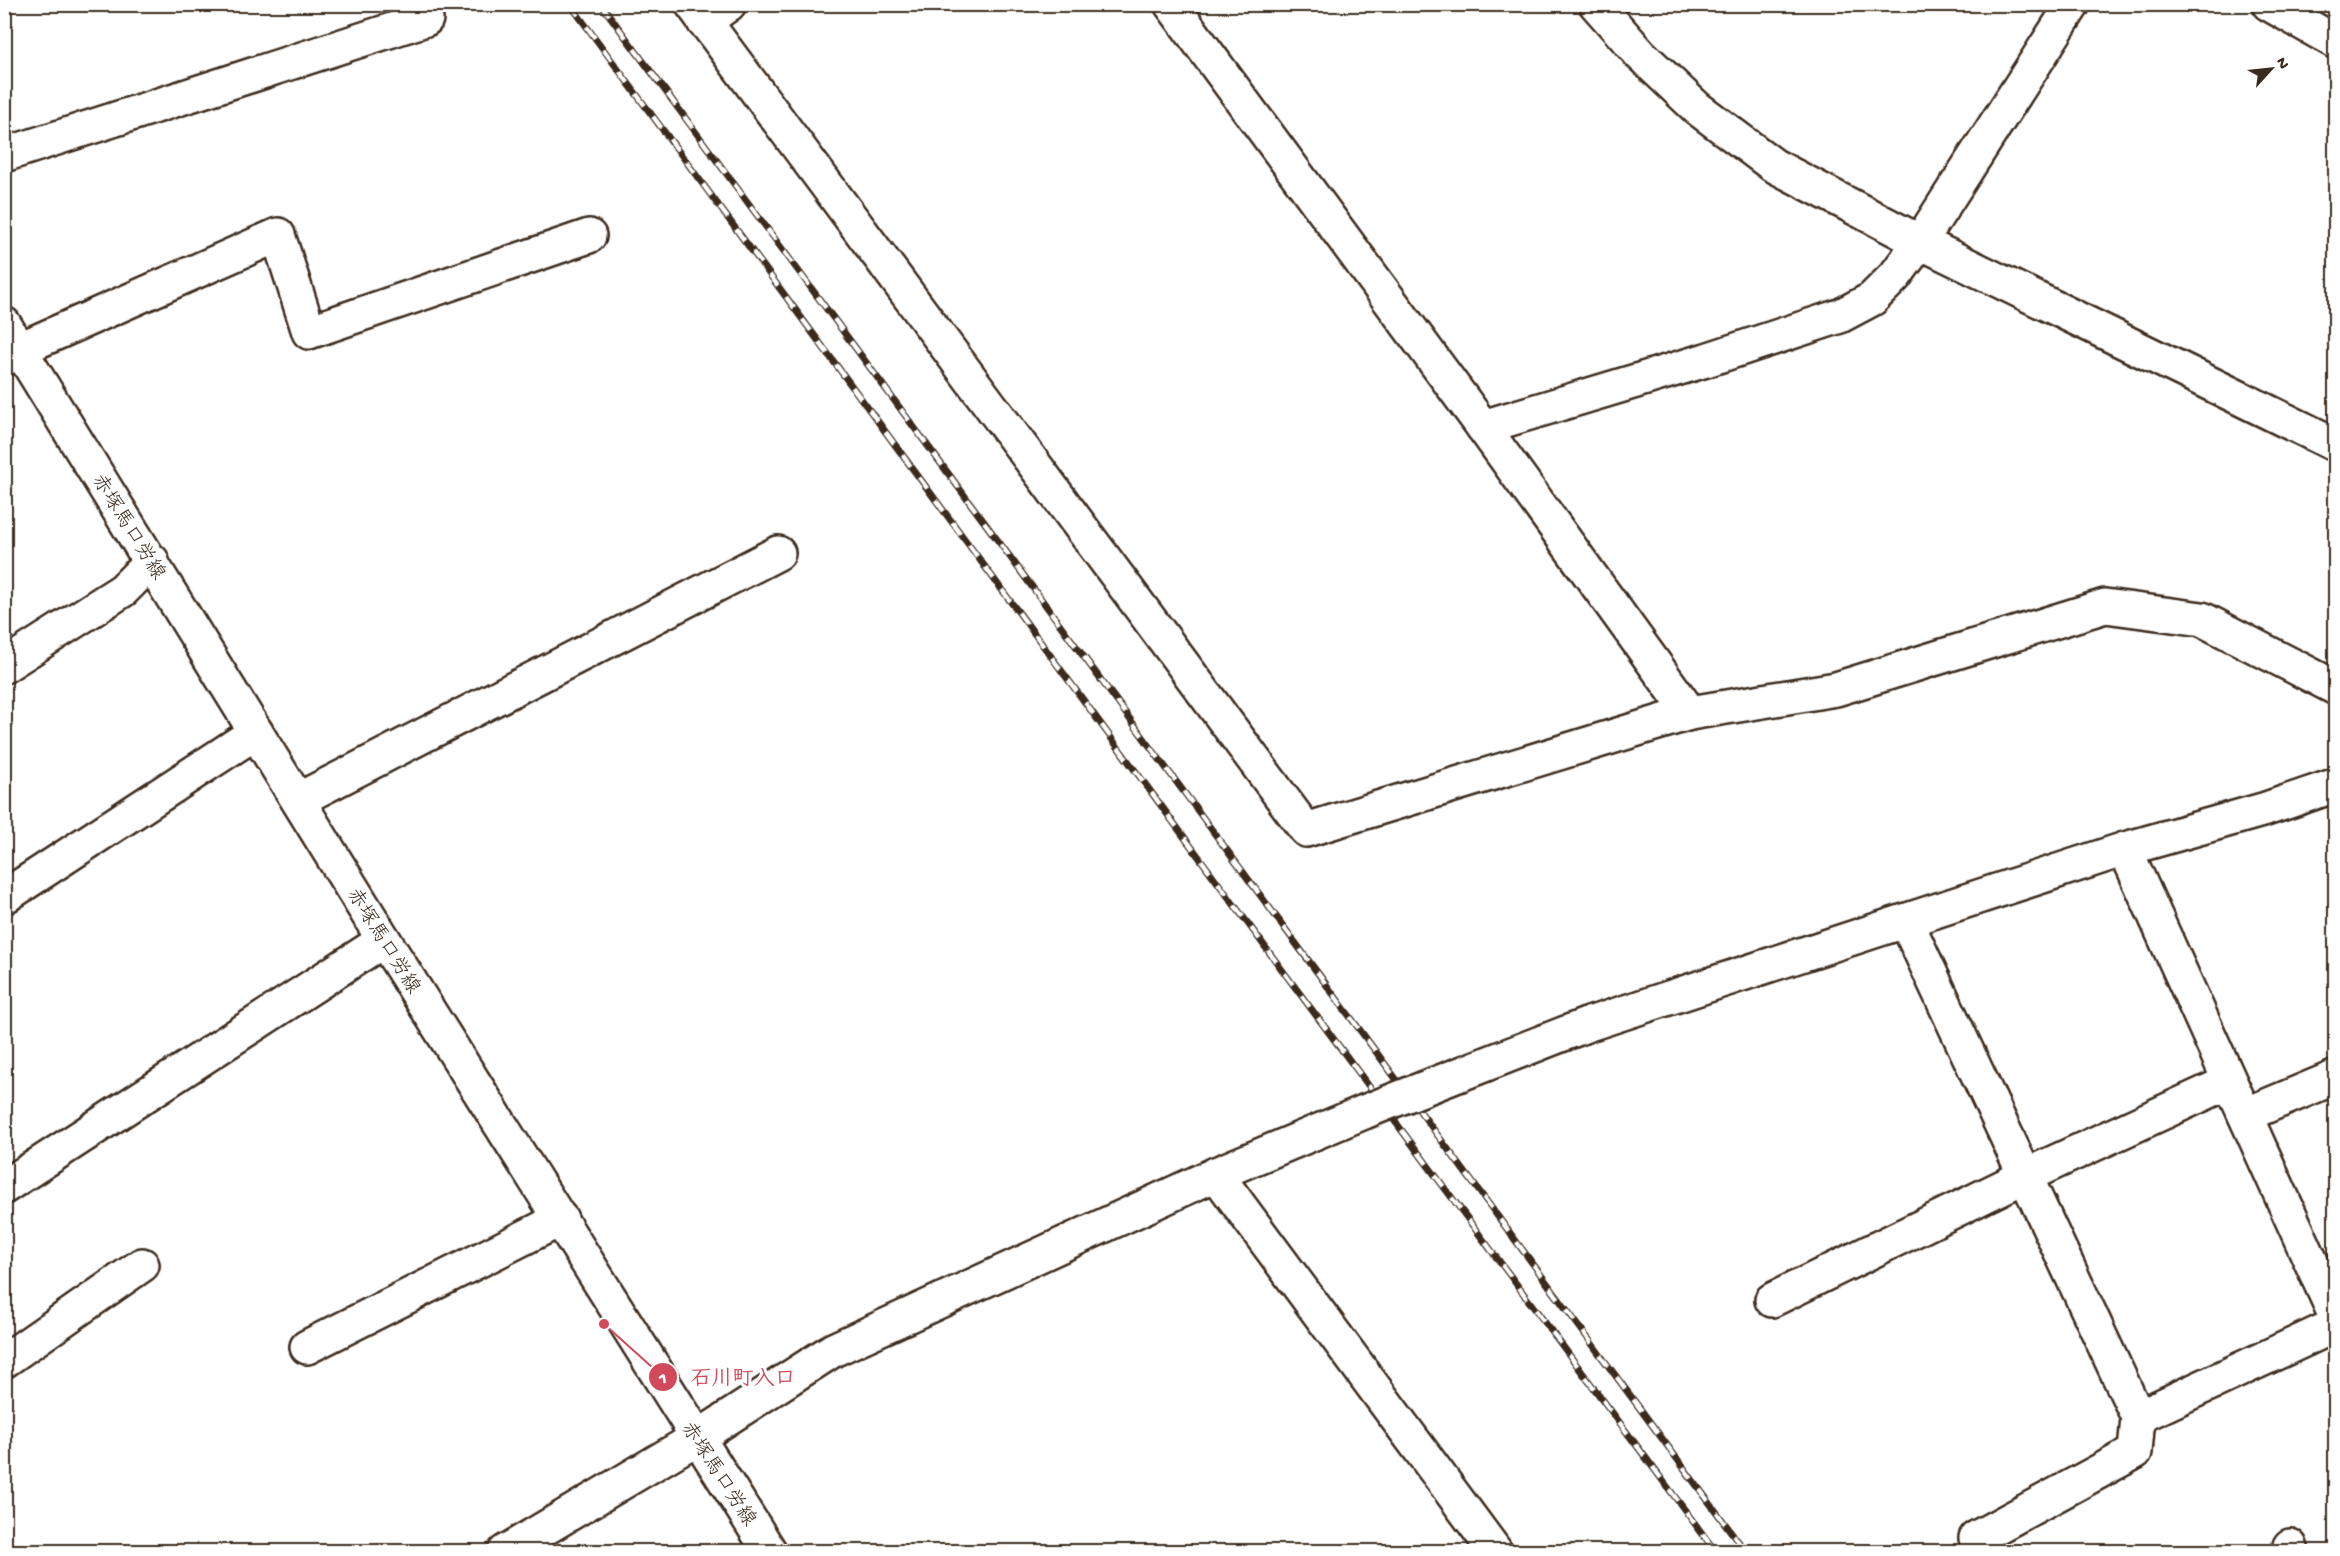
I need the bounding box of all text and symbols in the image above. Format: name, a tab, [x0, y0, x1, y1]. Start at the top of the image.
north arrow	[2241, 39, 2301, 99]
text: N	[2270, 55, 2292, 73]
street label: 赤塚馬口労線	[85, 470, 170, 585]
street label: 赤塚馬口労線	[340, 884, 425, 999]
callout: 石川町入口	[648, 1358, 807, 1397]
text: 石川町入口	[691, 1367, 796, 1393]
text: 1	[658, 1369, 667, 1390]
street label: 赤塚馬口労線	[675, 1417, 761, 1531]

